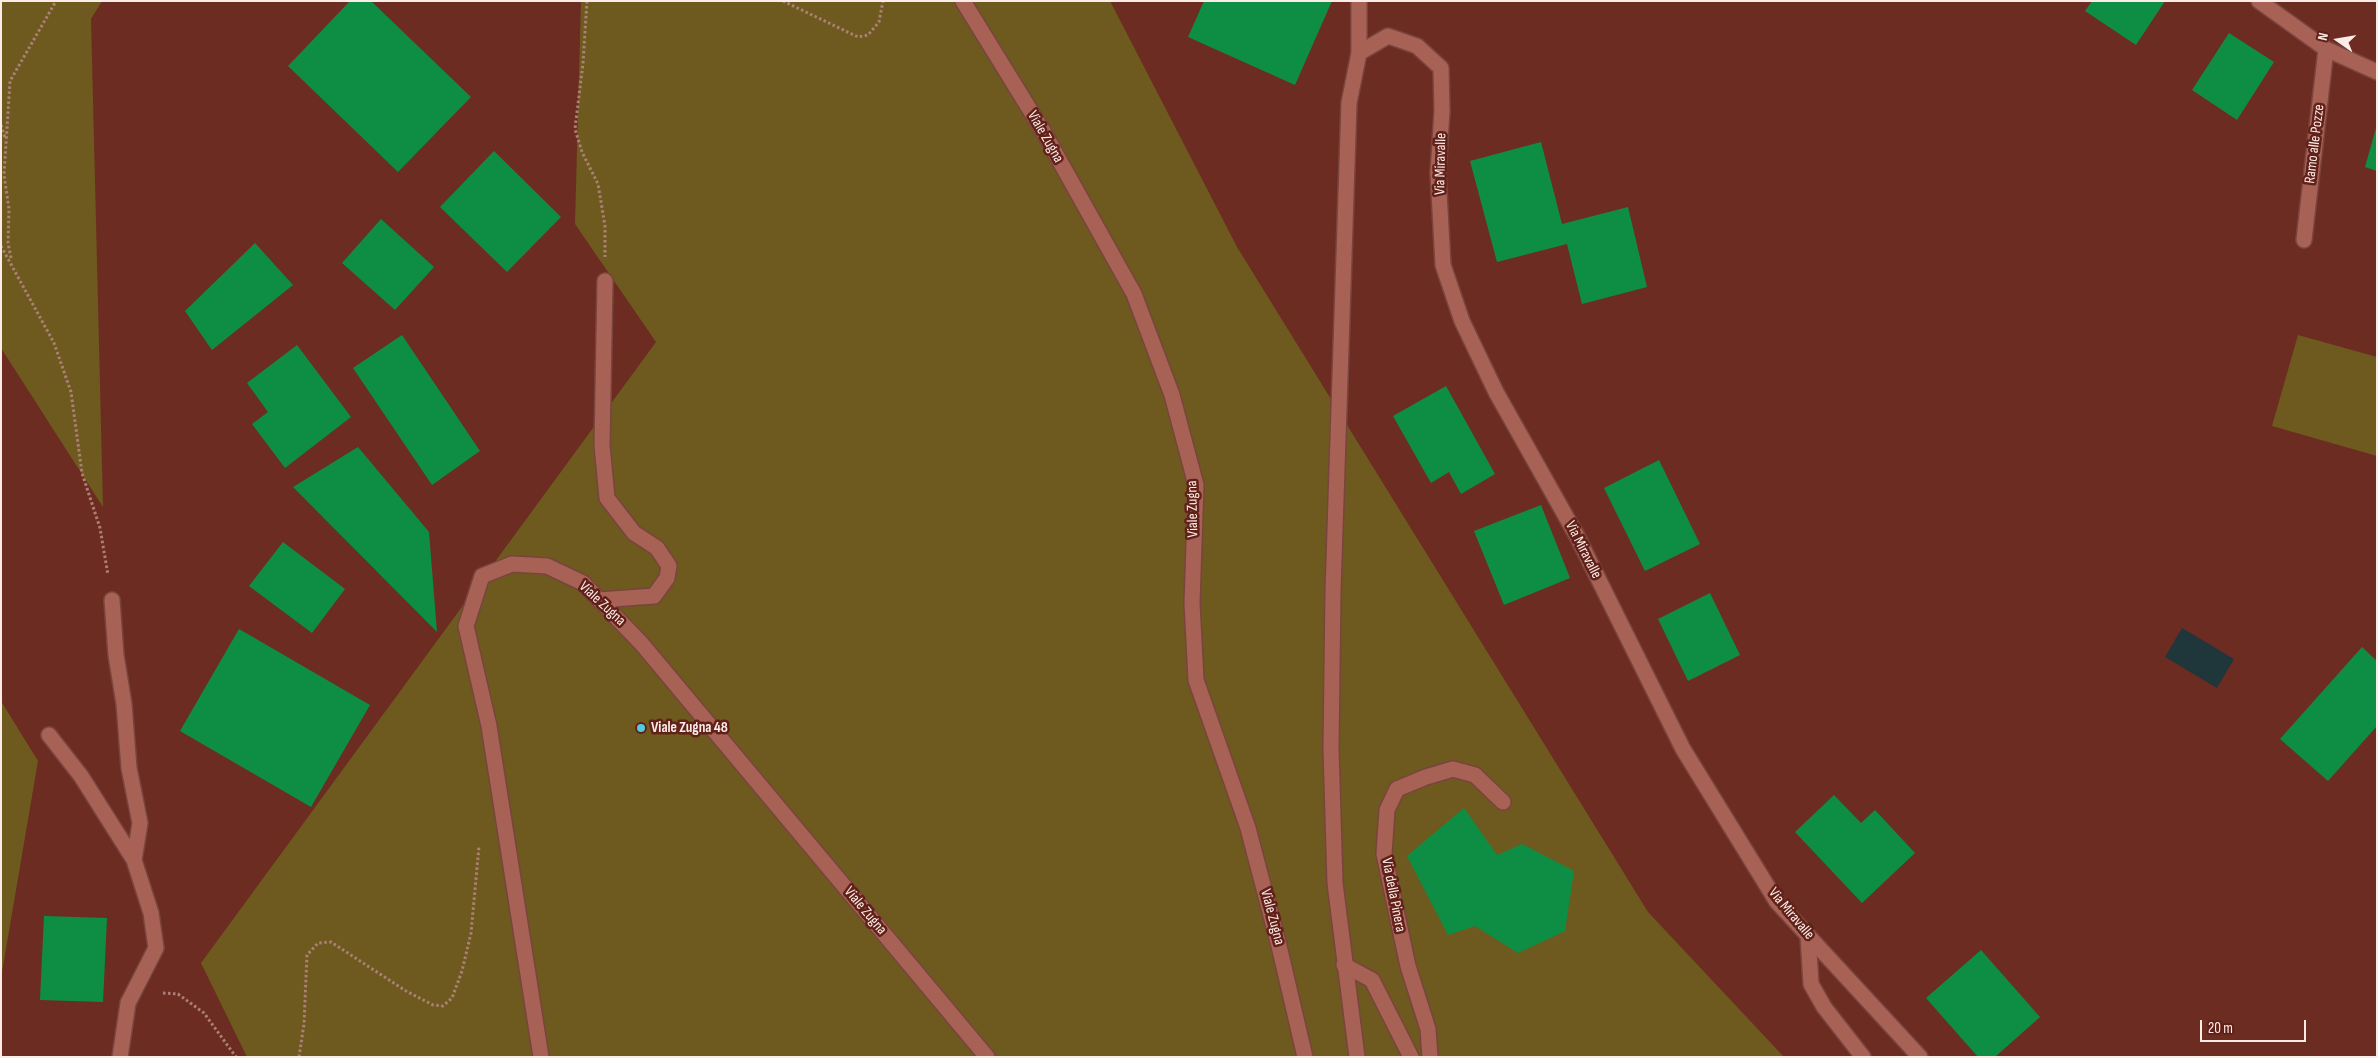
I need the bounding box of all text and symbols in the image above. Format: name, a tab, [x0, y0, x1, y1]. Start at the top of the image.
north arrow	[2313, 15, 2363, 65]
text: N	[2314, 31, 2332, 42]
street label: Ramo alle Pozze	[2301, 103, 2329, 185]
street label: Viale Zugna	[1023, 108, 1067, 166]
street label: Via Miravalle	[1431, 133, 1451, 195]
street label: Viale Zugna	[1184, 480, 1202, 538]
street label: Via Miravalle	[1561, 518, 1605, 582]
street label: Viale Zugna	[575, 578, 629, 630]
place label: Viale Zugna 48	[651, 719, 728, 737]
marker: Viale Zugna 48	[635, 722, 647, 734]
street label: Via della Pinera	[1377, 856, 1409, 934]
street label: Viale Zugna	[840, 883, 890, 939]
street label: Via Miravalle	[1764, 884, 1818, 944]
street label: Viale Zugna	[1256, 887, 1288, 947]
scale bar	[2203, 1010, 2309, 1042]
text: 20 m	[2208, 1019, 2233, 1038]

